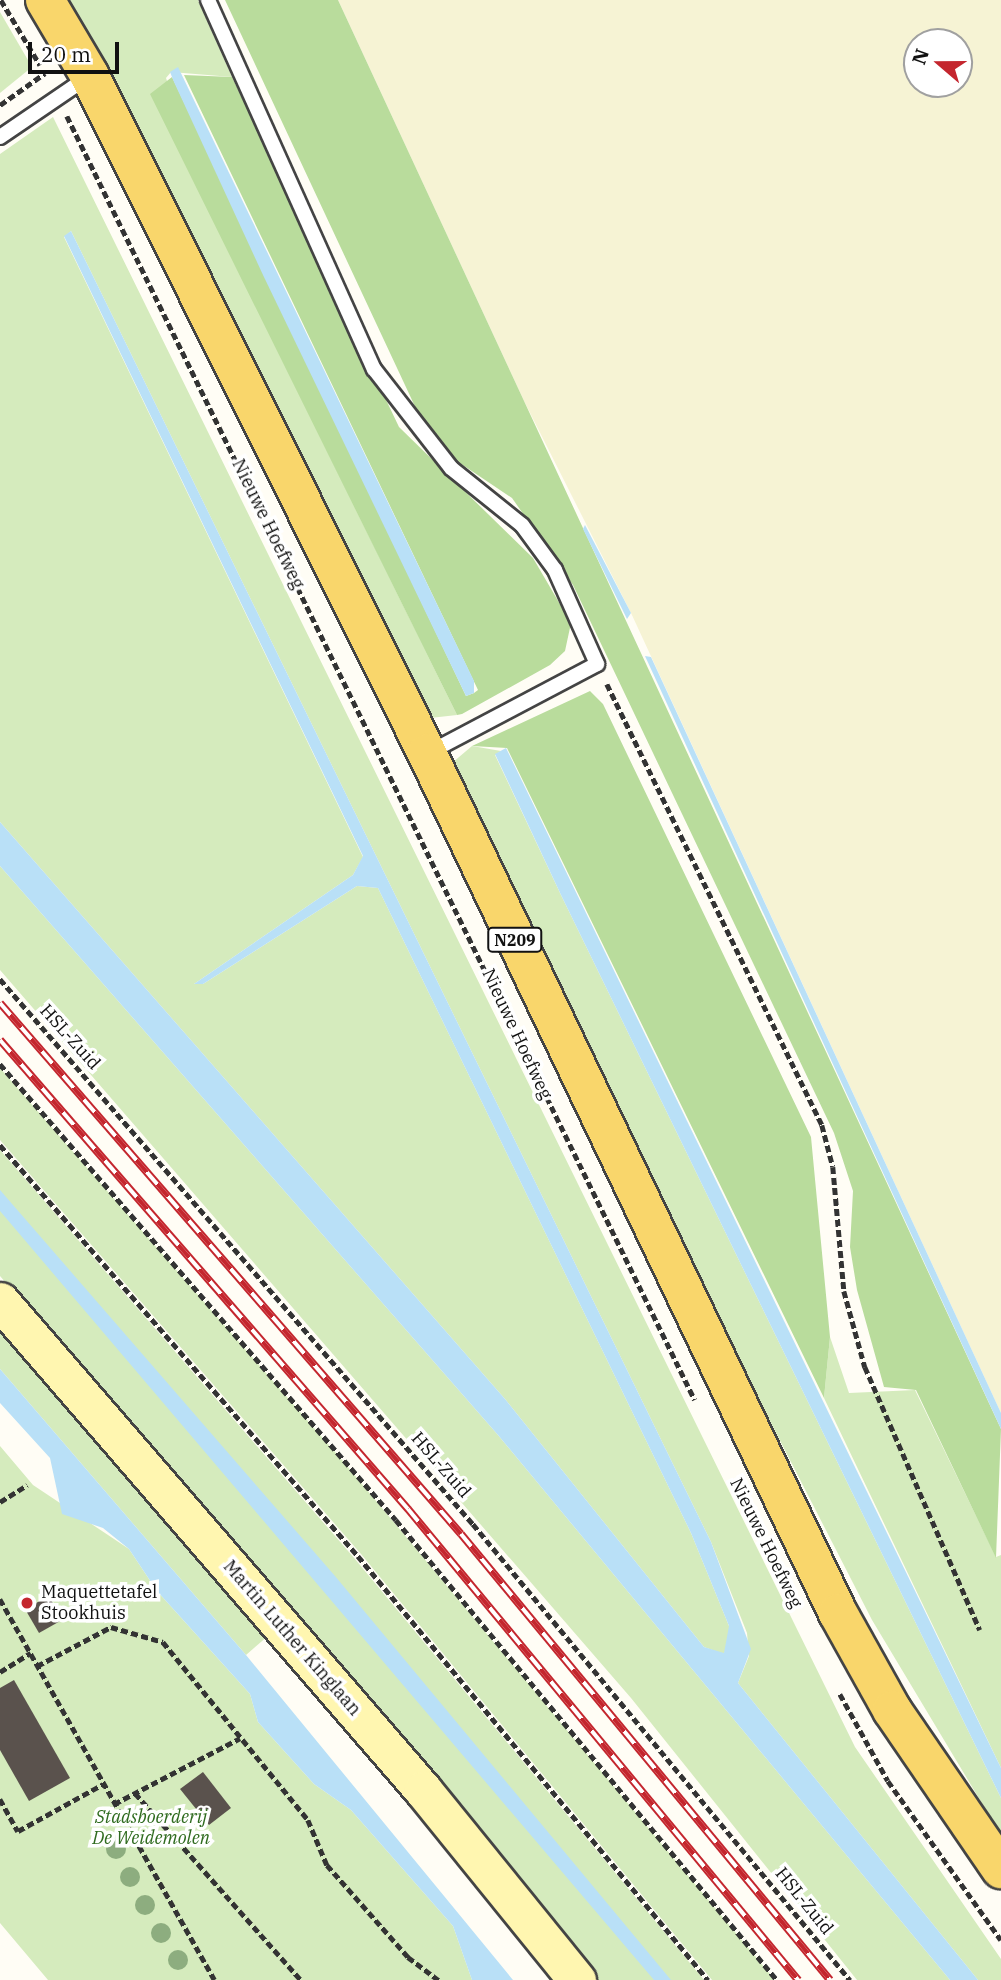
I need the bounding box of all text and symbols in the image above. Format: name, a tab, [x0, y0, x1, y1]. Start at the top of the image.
scale bar	[32, 28, 122, 72]
north arrow	[903, 28, 973, 98]
text: 20 m	[41, 40, 91, 68]
text: N	[906, 45, 934, 68]
street label: Nieuwe Hoefweg	[227, 456, 309, 592]
road number: N209	[487, 928, 543, 952]
street label: Nieuwe Hoefweg	[477, 965, 557, 1103]
street label: HSL-Zuid	[35, 1000, 105, 1074]
street label: HSL-Zuid	[407, 1428, 475, 1502]
street label: Nieuwe Hoefweg	[725, 1475, 807, 1611]
street label: Martin Luther Kinglaan	[219, 1556, 365, 1720]
place label: Maquettetafel Stookhuis	[41, 1582, 157, 1624]
marker: Maquettetafel Stookhuis	[19, 1595, 35, 1611]
park label: Stadsboerderij De Weidemolen	[92, 1807, 210, 1850]
street label: HSL-Zuid	[770, 1863, 838, 1939]

